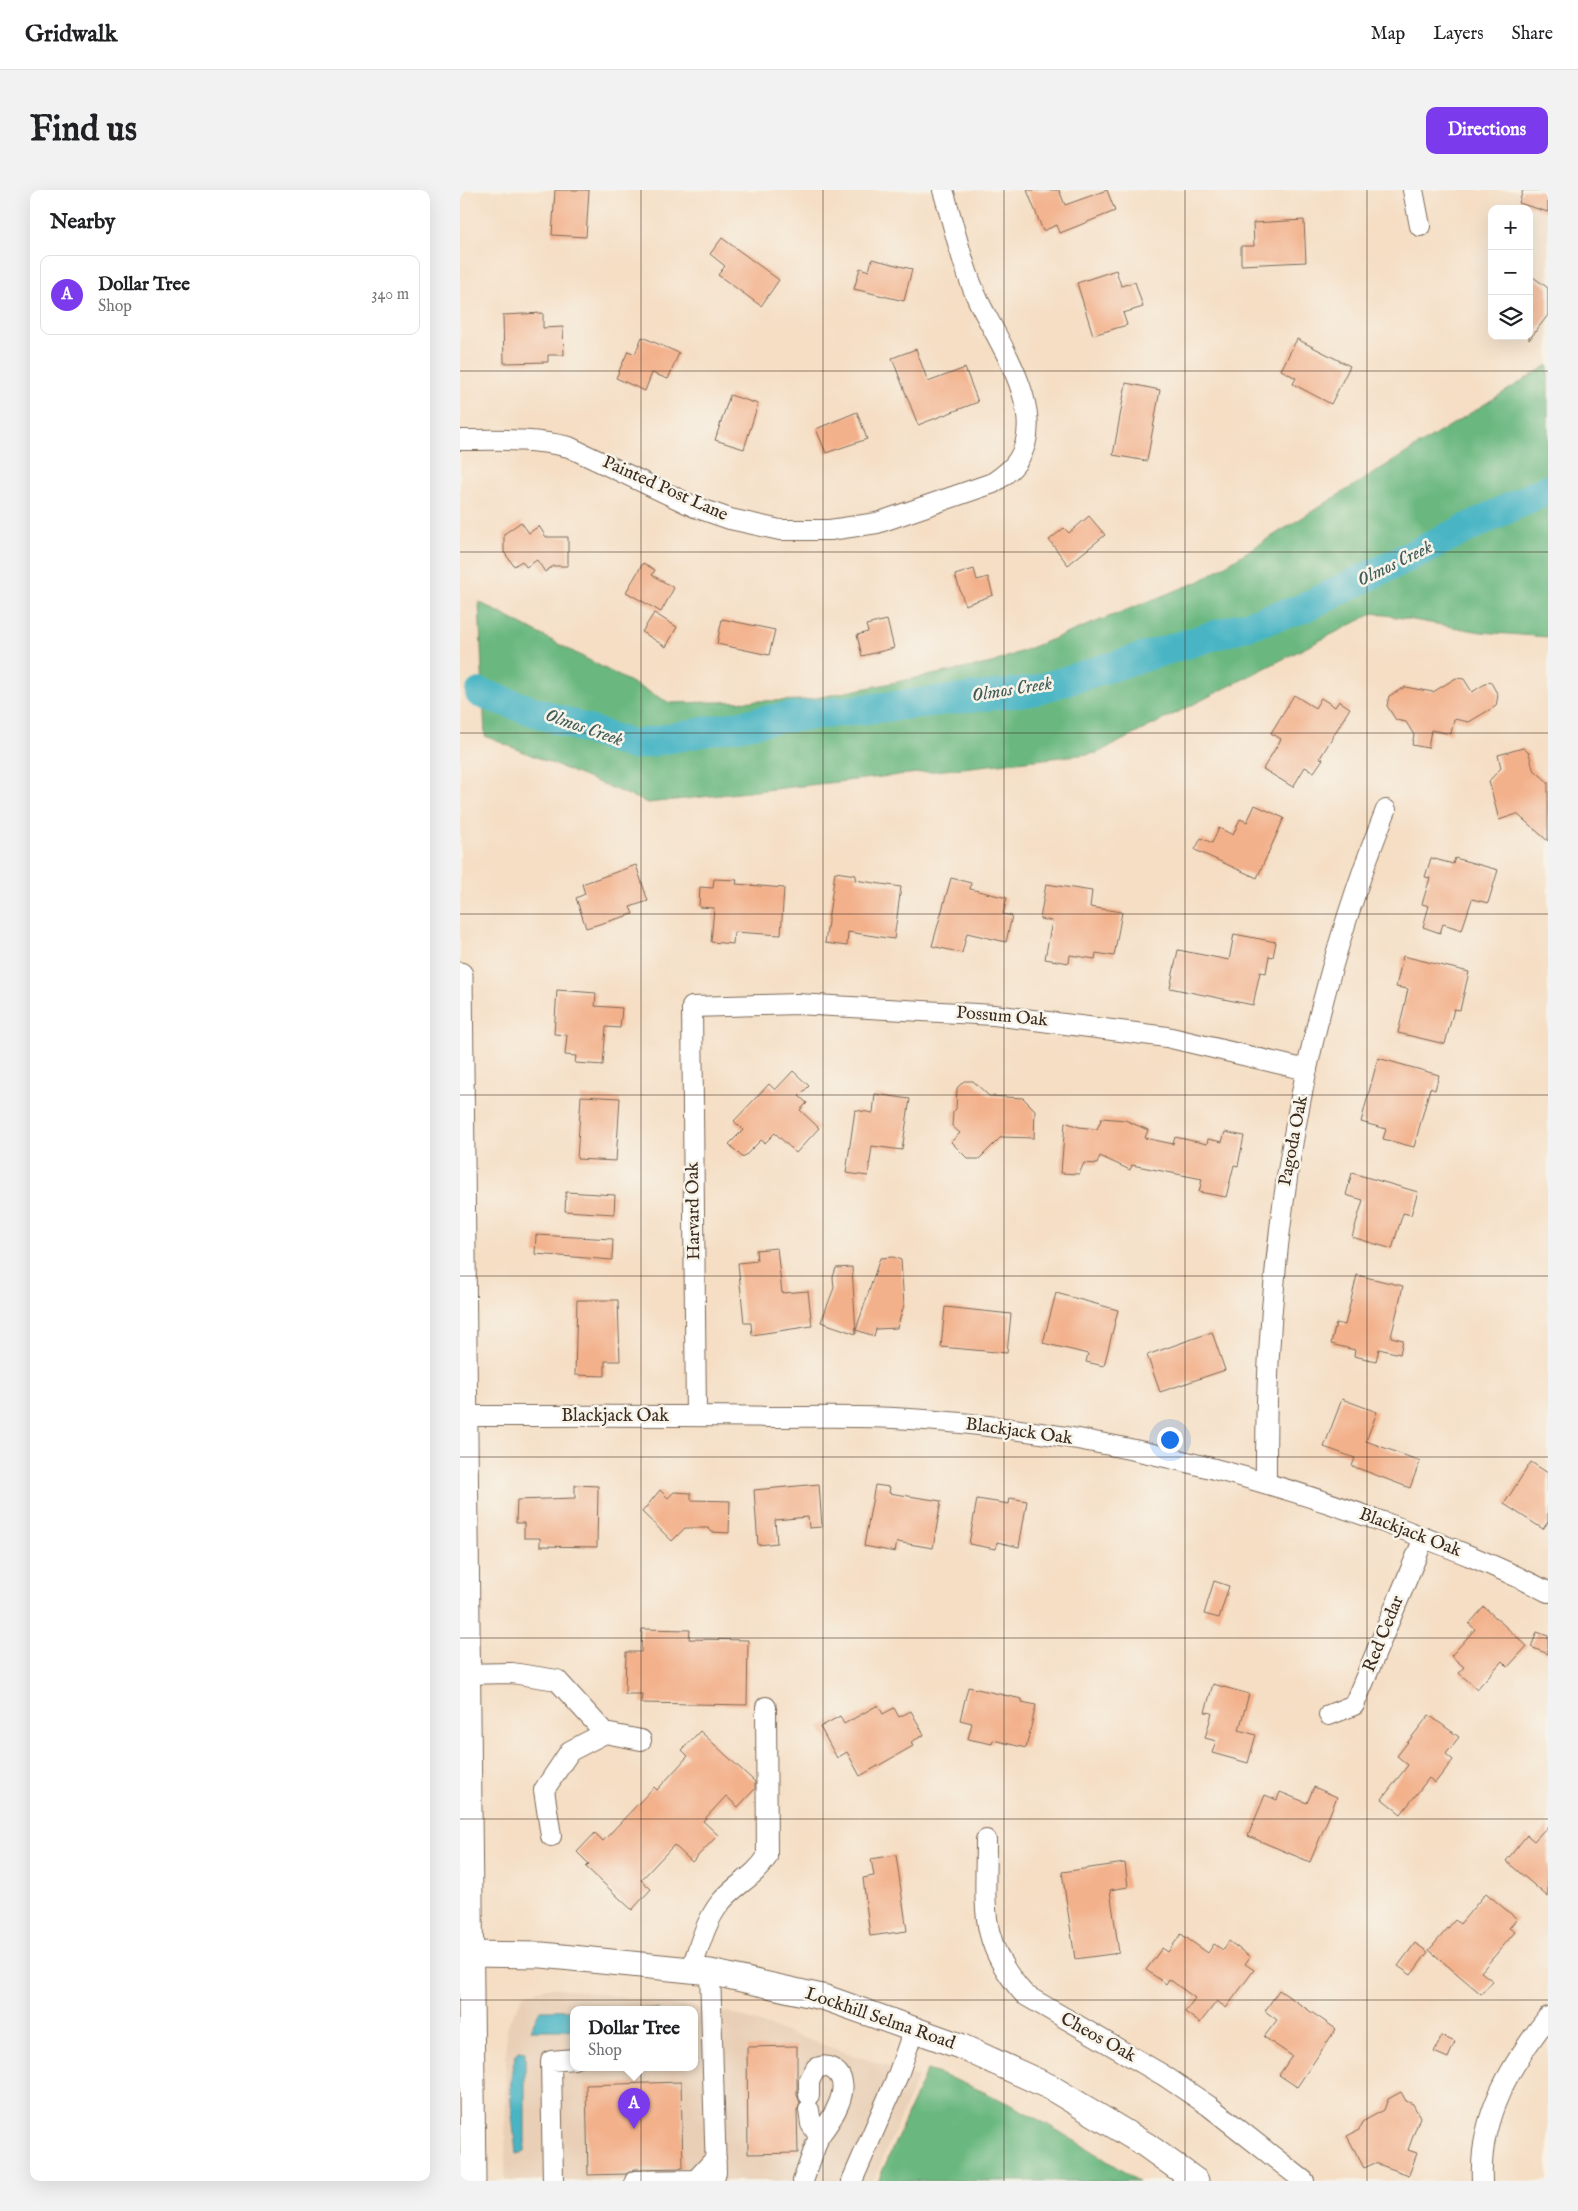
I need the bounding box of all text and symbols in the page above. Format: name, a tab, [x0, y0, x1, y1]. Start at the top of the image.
text: Gridwalk	[25, 19, 117, 50]
text: Map	[1371, 23, 1405, 46]
text: Layers	[1433, 23, 1484, 46]
text: Share	[1512, 23, 1553, 46]
button: Directions	[1426, 107, 1548, 154]
text: Find us	[30, 108, 137, 153]
map controls	[1488, 205, 1533, 340]
button: +	[1488, 205, 1533, 250]
text: Nearby	[50, 209, 115, 236]
button: −	[1488, 250, 1533, 295]
text: Dollar Tree	[98, 273, 190, 297]
text: A	[62, 285, 72, 305]
text: 340 m	[371, 285, 409, 305]
button: layers	[1488, 295, 1533, 340]
text: Shop	[98, 297, 132, 317]
street label: Painted Post Lane	[599, 451, 731, 527]
water label: Olmos Creek	[1353, 535, 1437, 592]
water label: Olmos Creek	[970, 672, 1054, 708]
water label: Olmos Creek	[542, 703, 626, 753]
street label: Possum Oak	[955, 1002, 1049, 1032]
street label: Pagoda Oak	[1274, 1094, 1314, 1188]
street label: Harvard Oak	[682, 1161, 706, 1260]
street label: Blackjack Oak	[561, 1405, 669, 1428]
street label: Blackjack Oak	[964, 1413, 1074, 1451]
your location	[1157, 1427, 1183, 1453]
street label: Blackjack Oak	[1356, 1503, 1465, 1563]
street label: Red Cedar	[1358, 1592, 1410, 1676]
street label: Lockhill Selma Road	[802, 1983, 958, 2056]
popup	[570, 2006, 698, 2071]
street label: Cheos Oak	[1056, 2008, 1140, 2068]
text: Dollar Tree	[588, 2017, 680, 2041]
text: Shop	[588, 2041, 622, 2061]
pin: A	[618, 2088, 650, 2129]

